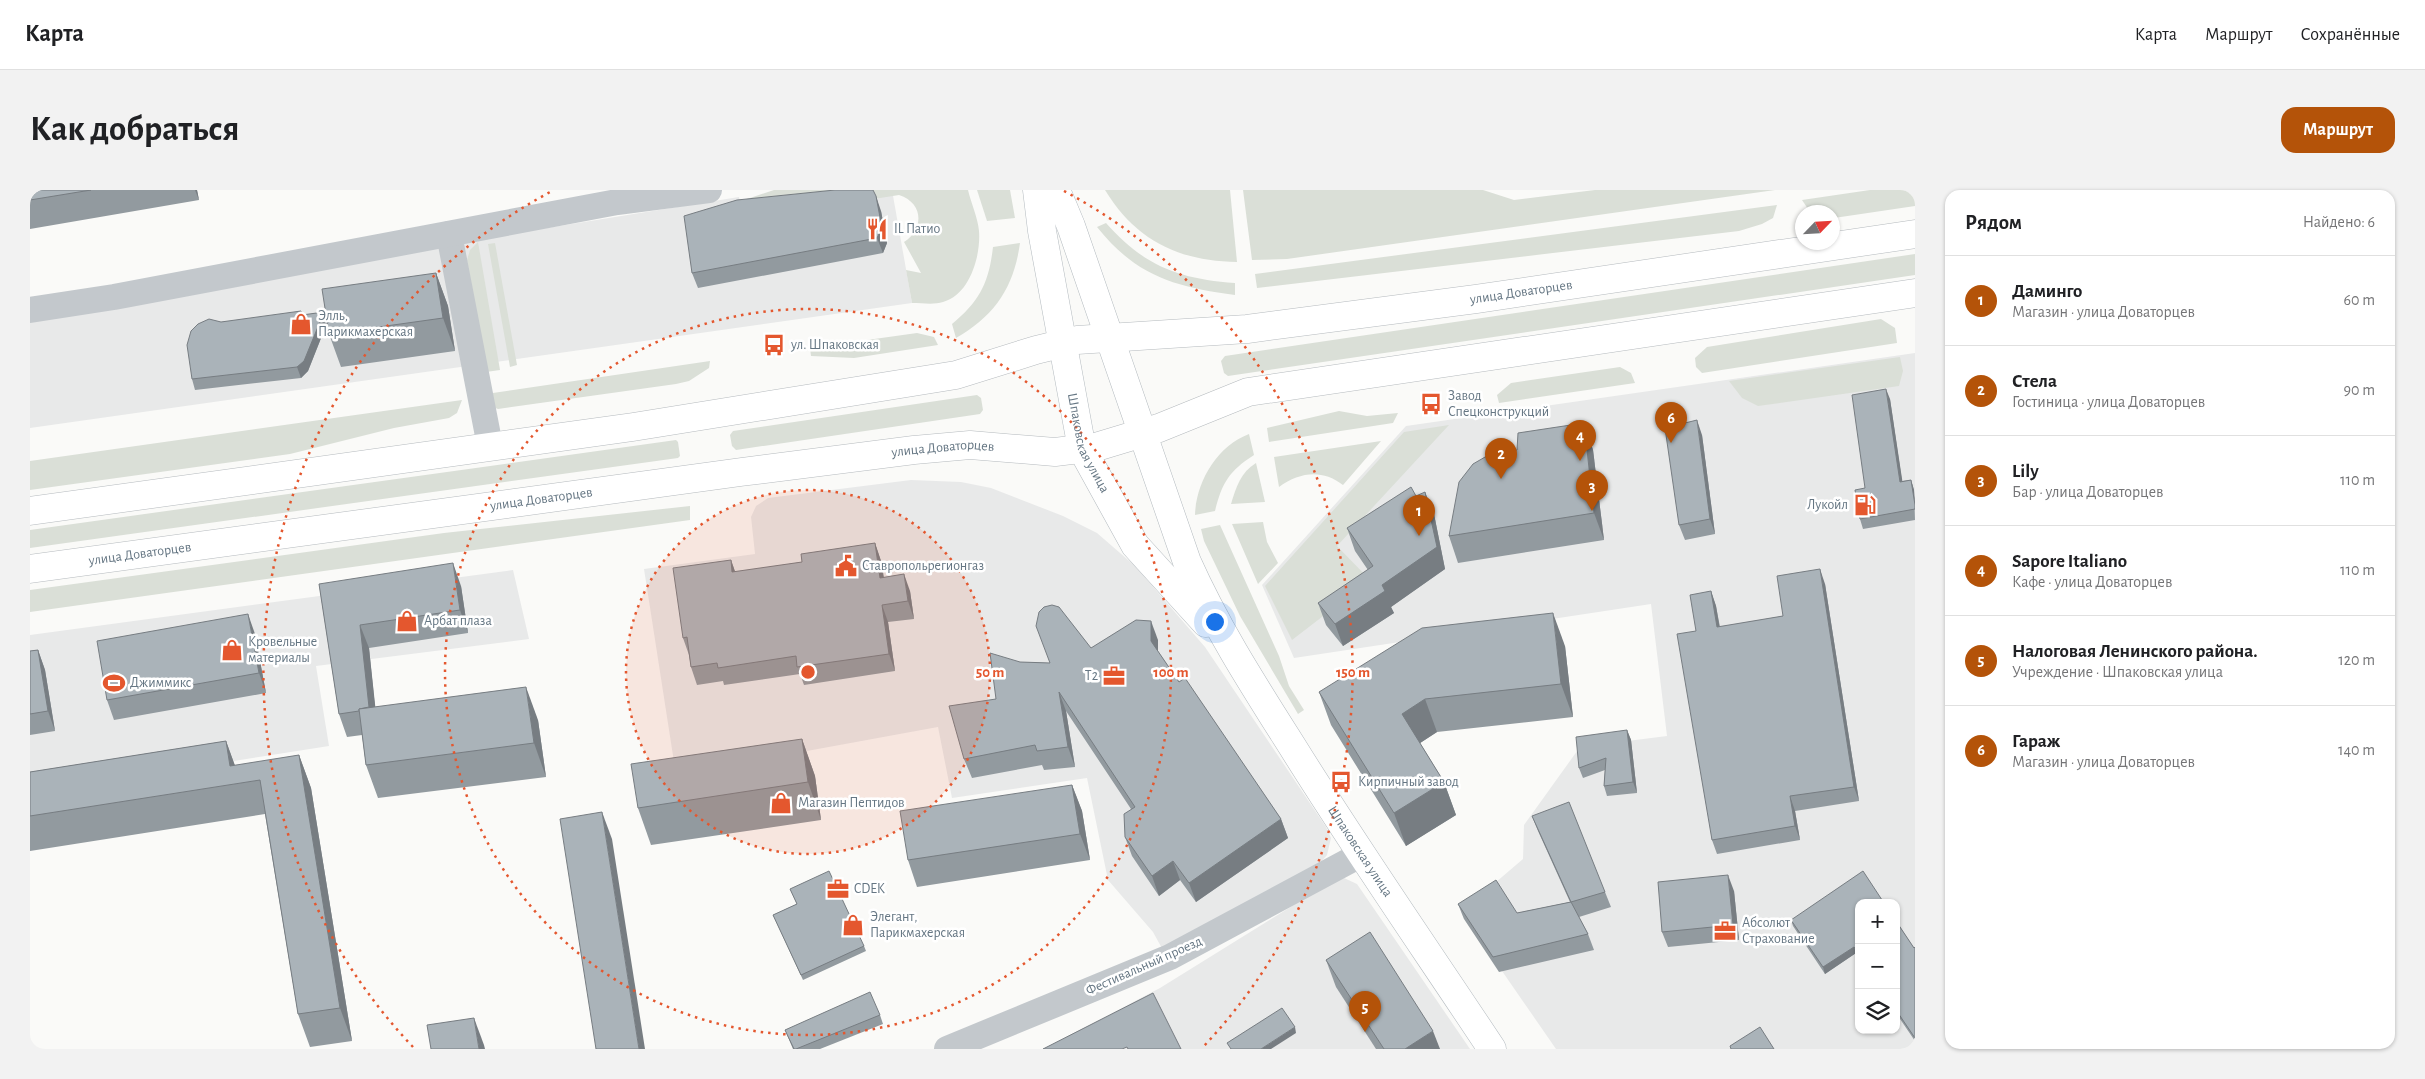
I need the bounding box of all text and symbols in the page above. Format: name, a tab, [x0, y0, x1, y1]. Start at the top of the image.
text: Карта	[25, 22, 84, 46]
text: Карта	[2135, 26, 2177, 44]
text: Маршрут	[2205, 26, 2273, 44]
text: Сохранённые	[2301, 26, 2400, 44]
button: Маршрут	[2281, 107, 2395, 153]
text: Как добраться	[30, 112, 239, 147]
north arrow	[1795, 205, 1840, 250]
text: Рядом	[1965, 212, 2022, 233]
text: Найдено: 6	[2303, 214, 2375, 230]
restaurant icon: IL Патио	[864, 216, 890, 242]
place label: IL Патио	[894, 222, 941, 236]
street label: улица Доваторцев	[1468, 278, 1573, 307]
text: Даминго	[2012, 282, 2082, 301]
text: 1	[1978, 292, 1984, 308]
text: 60 m	[2344, 292, 2375, 308]
text: Магазин · улица Доваторцев	[2012, 304, 2195, 320]
place label: Элль, Парикмахерская	[318, 309, 413, 339]
shop icon: Элль, Парикмахерская	[288, 311, 314, 337]
bus stop icon: ул. Шпаковская	[761, 332, 787, 358]
place label: ул. Шпаковская	[790, 338, 879, 352]
text: Стела	[2012, 372, 2057, 391]
text: 2	[1977, 382, 1985, 398]
text: 90 m	[2344, 382, 2375, 398]
place label: Завод Спецконструкций	[1448, 389, 1549, 419]
bus stop icon: Завод Спецконструкций	[1418, 391, 1444, 417]
street label: Шпаковская улица	[1065, 392, 1112, 496]
text: Гостиница · улица Доваторцев	[2012, 394, 2205, 410]
pin: 6	[1655, 402, 1687, 443]
pin: 4	[1564, 420, 1596, 461]
street label: улица Доваторцев	[890, 438, 995, 460]
pin: 2	[1485, 438, 1517, 479]
text: Lily	[2012, 462, 2039, 481]
pin: 3	[1576, 470, 1608, 511]
text: 3	[1978, 472, 1984, 488]
text: 110 m	[2340, 472, 2375, 488]
text: Бар · улица Доваторцев	[2012, 484, 2163, 500]
street label: улица Доваторцев	[488, 485, 593, 513]
fuel station icon: Лукойл	[1852, 492, 1878, 518]
pin: 1	[1403, 495, 1435, 536]
place label: Лукойл	[1807, 498, 1848, 512]
street label: улица Доваторцев	[87, 540, 192, 568]
text: Sapore Italiano	[2012, 552, 2127, 571]
public building icon: Ставропольрегионгаз	[833, 553, 859, 579]
place label: Ставропольрегионгаз	[862, 559, 984, 573]
text: 4	[1977, 562, 1985, 578]
text: 110 m	[2340, 562, 2375, 578]
text: Кафе · улица Доваторцев	[2012, 574, 2172, 590]
shop icon: Арбат плаза	[394, 608, 420, 634]
your location	[1202, 609, 1228, 635]
place label: Арбат плаза	[424, 614, 492, 628]
place label: Кровельные материалы	[248, 635, 317, 665]
shop icon: Кровельные материалы	[219, 637, 245, 663]
text: Налоговая Ленинского района.	[2012, 642, 2258, 661]
text: 5	[1978, 652, 1984, 668]
text: 120 m	[2338, 652, 2375, 668]
centre of rings	[799, 663, 817, 681]
office icon: T2	[1101, 663, 1127, 689]
text: Учреждение · Шпаковская улица	[2012, 664, 2223, 680]
text: 50 m	[976, 665, 1004, 680]
text: 100 m	[1153, 665, 1189, 680]
text: 150 m	[1336, 665, 1370, 680]
place label: T2	[1085, 669, 1098, 683]
sports icon: Джиммикс	[101, 670, 127, 696]
place label: Джиммикс	[130, 676, 192, 690]
text: Гараж	[2012, 732, 2060, 751]
text: 6	[1977, 742, 1985, 758]
text: 140 m	[2338, 742, 2375, 758]
text: Магазин · улица Доваторцев	[2012, 754, 2195, 770]
bus stop icon: Кирпичный завод	[1328, 769, 1354, 795]
place label: Кирпичный завод	[1358, 775, 1459, 789]
shop icon: Магазин Пептидов	[768, 790, 794, 816]
place label: Магазин Пептидов	[798, 796, 905, 810]
street label: Шпаковская улица	[1325, 803, 1395, 900]
office icon: CDEK	[825, 876, 851, 902]
place label: CDEK	[854, 882, 885, 896]
map controls	[1855, 899, 1900, 1034]
button: +	[1855, 899, 1900, 944]
place label: Элегант, Парикмахерская	[870, 910, 965, 940]
shop icon: Элегант, Парикмахерская	[840, 912, 866, 938]
place label: Абсолют Страхование	[1742, 916, 1815, 946]
office icon: Абсолют Страхование	[1712, 918, 1738, 944]
street label: Фестивальный проезд	[1084, 934, 1204, 998]
button: −	[1855, 944, 1900, 989]
button: layers	[1855, 989, 1900, 1034]
pin: 5	[1349, 991, 1381, 1032]

